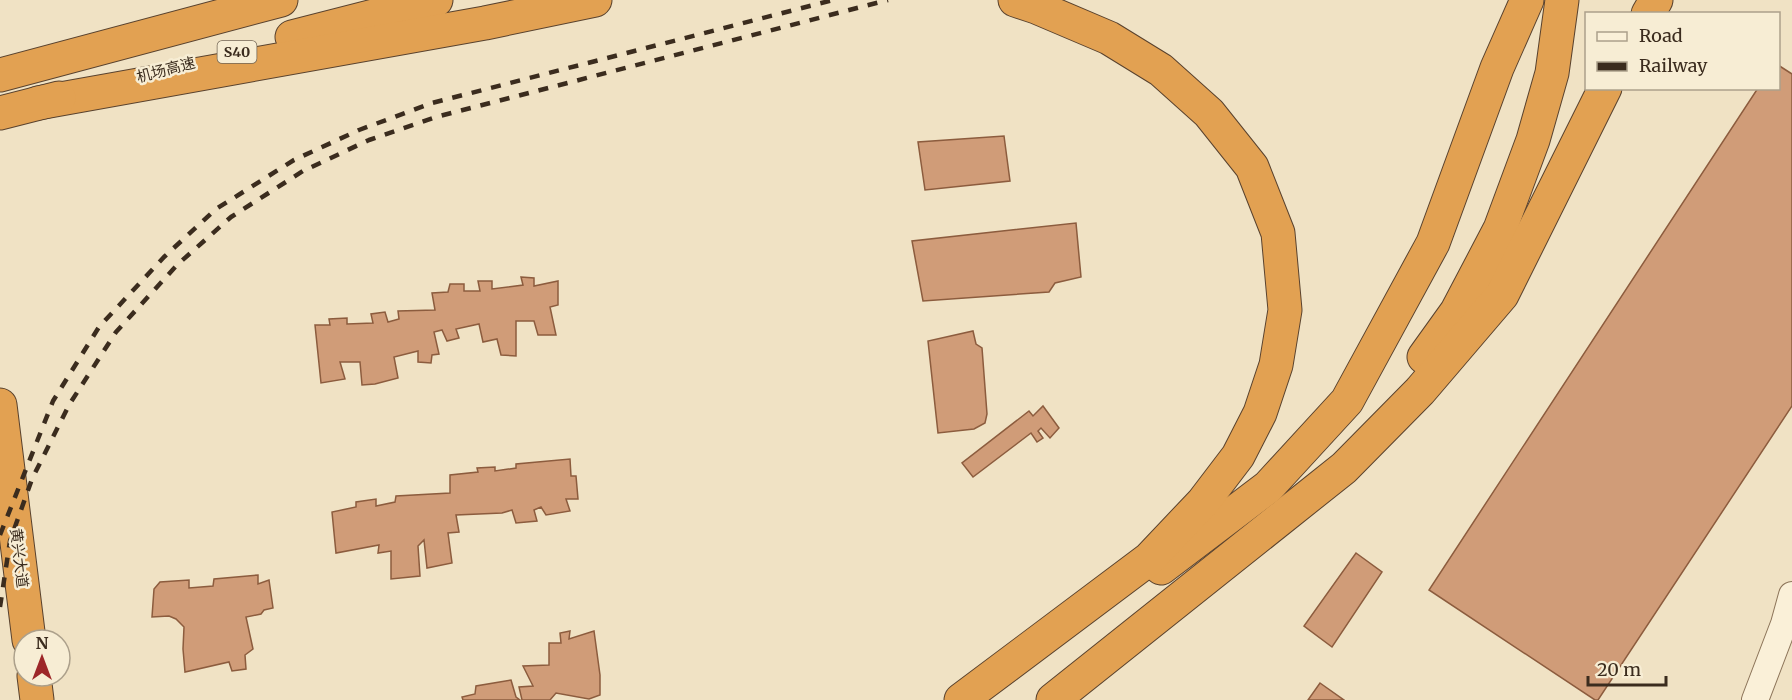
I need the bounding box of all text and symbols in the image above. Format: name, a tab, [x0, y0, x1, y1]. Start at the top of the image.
legend	[1585, 12, 1780, 90]
text: Road	[1639, 24, 1683, 47]
road number: S40	[218, 41, 256, 63]
street label: 机场高速	[134, 53, 197, 86]
text: Railway	[1639, 54, 1708, 77]
street label: 黄兴大道	[6, 527, 33, 589]
north arrow	[12, 628, 72, 688]
text: N	[36, 633, 49, 653]
scale bar	[1588, 649, 1666, 687]
text: 20 m	[1597, 658, 1641, 681]

